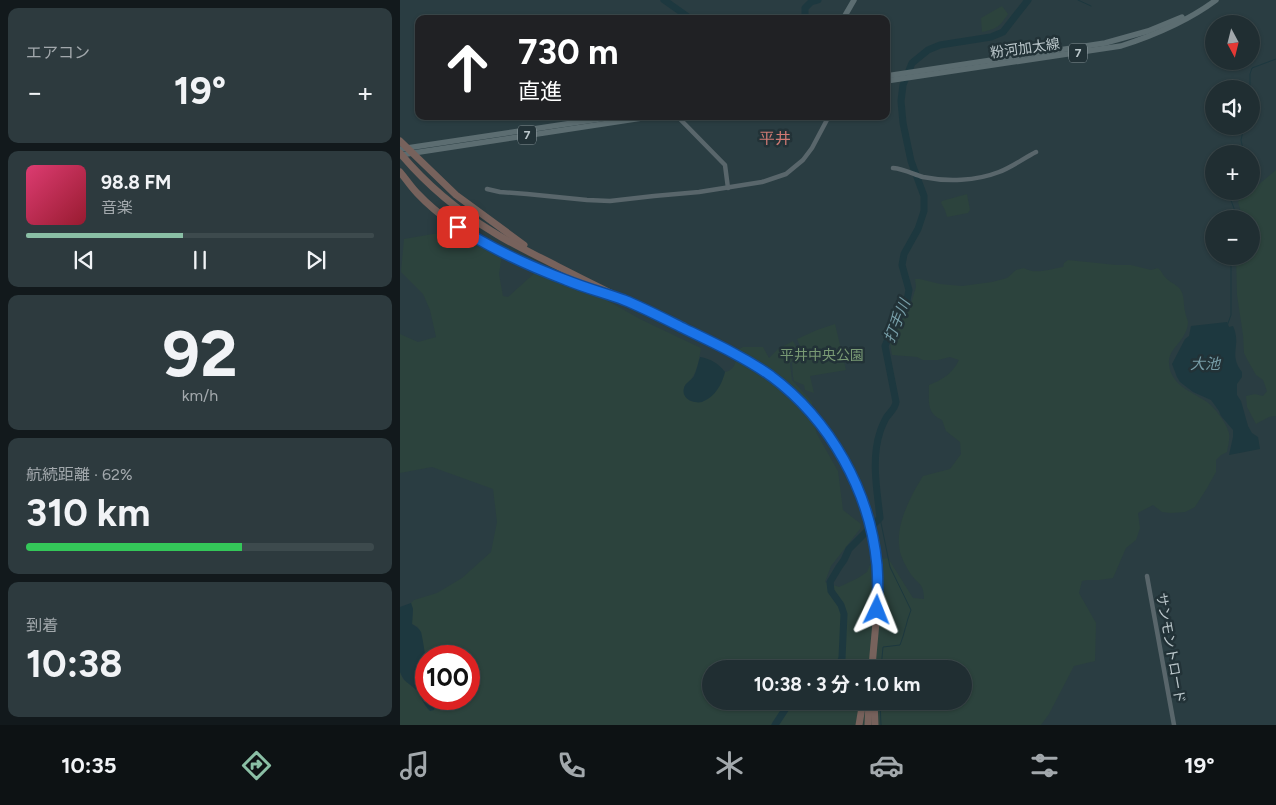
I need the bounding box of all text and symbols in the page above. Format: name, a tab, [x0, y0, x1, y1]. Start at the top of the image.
north arrow	[1205, 15, 1260, 70]
map controls	[1205, 15, 1260, 265]
text: 730 m	[518, 31, 618, 73]
icon: ahead	[435, 35, 500, 100]
street label: 粉河加太線	[989, 35, 1061, 62]
text: エアコン	[26, 43, 90, 62]
road number: 7	[1069, 44, 1087, 62]
text: 19°	[174, 68, 226, 114]
text: −	[26, 75, 43, 109]
text: +	[357, 75, 374, 109]
text: 直進	[518, 78, 562, 105]
button: sound	[1205, 80, 1260, 135]
road number: 7	[518, 126, 536, 144]
district label: 平井	[759, 129, 791, 148]
button: +	[1205, 145, 1260, 200]
text: 98.8 FM	[101, 171, 171, 194]
text: 音楽	[101, 198, 133, 217]
pin	[437, 206, 479, 248]
button: −	[1205, 210, 1260, 265]
icon: arrive	[444, 213, 472, 241]
icon: previous	[70, 246, 98, 274]
icon: pause	[186, 246, 214, 274]
icon: next	[302, 246, 330, 274]
water label: 打手川	[880, 295, 915, 345]
text: 92	[162, 314, 238, 392]
park label: 平井中央公園	[780, 347, 864, 364]
water label: 大池	[1190, 355, 1222, 373]
text: km/h	[182, 386, 218, 405]
text: 航続距離 · 62%	[26, 465, 133, 484]
text: 310 km	[26, 490, 150, 536]
position arrow	[850, 583, 902, 635]
street label: サンモントロード	[1152, 591, 1189, 705]
text: 到着	[26, 616, 58, 635]
text: 10:38	[26, 641, 122, 687]
speed limit sign: 100	[415, 645, 480, 710]
text: 10:38 · 3 分 · 1.0 km	[754, 673, 920, 696]
icon: directions	[239, 748, 274, 783]
icon: music	[397, 748, 432, 783]
icon: phone	[554, 748, 589, 783]
icon: climate	[712, 748, 747, 783]
icon: car	[869, 748, 904, 783]
icon: filters	[1027, 748, 1062, 783]
text: 10:35	[61, 752, 116, 779]
text: 19°	[1184, 752, 1215, 779]

